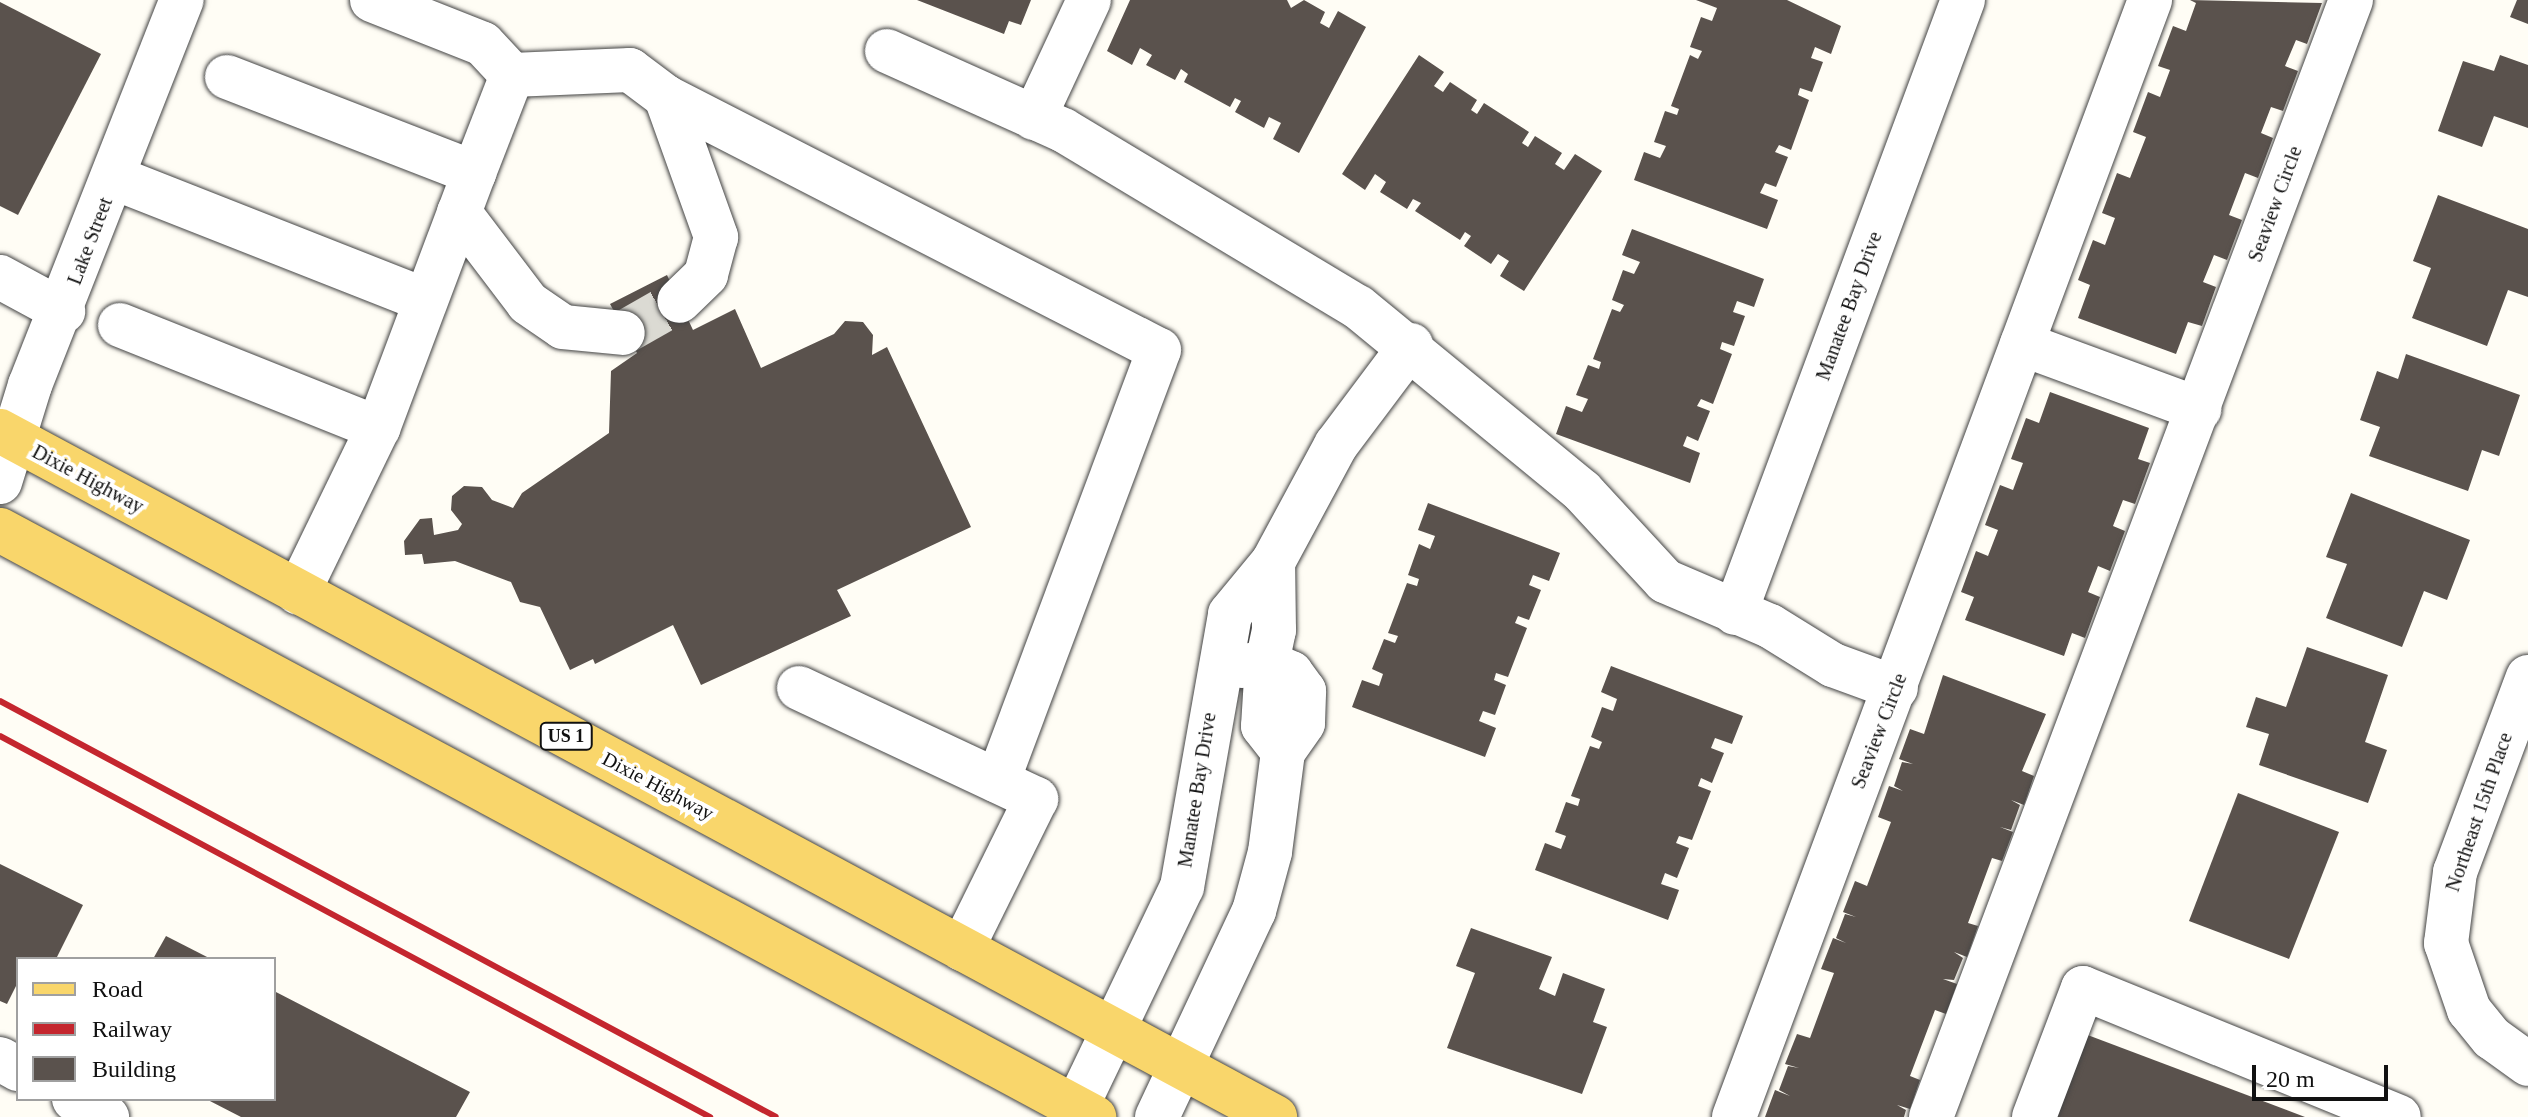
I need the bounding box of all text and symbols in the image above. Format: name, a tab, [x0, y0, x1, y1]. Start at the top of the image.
street label: Seaview Circle	[2243, 143, 2307, 265]
street label: Lake Street	[62, 194, 118, 288]
street label: Manatee Bay Drive	[1811, 228, 1887, 384]
street label: Dixie Highway	[28, 440, 148, 518]
street label: Seaview Circle	[1846, 670, 1912, 792]
street label: Manatee Bay Drive	[1173, 711, 1221, 869]
road number: US 1	[538, 722, 594, 750]
street label: Northeast 15th Place	[2441, 729, 2517, 895]
street label: Dixie Highway	[598, 747, 718, 825]
legend	[16, 957, 276, 1101]
text: Road	[92, 976, 143, 1002]
text: Railway	[92, 1016, 172, 1042]
scale bar	[2256, 1049, 2392, 1099]
text: Building	[92, 1056, 176, 1082]
text: 20 m	[2266, 1066, 2315, 1092]

